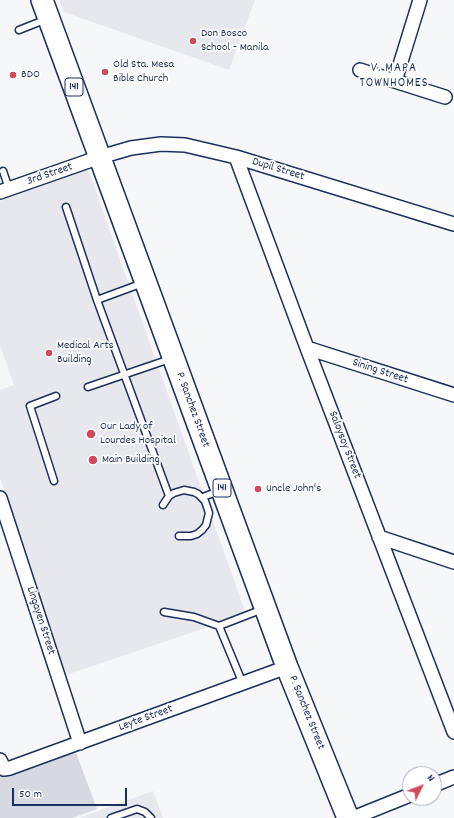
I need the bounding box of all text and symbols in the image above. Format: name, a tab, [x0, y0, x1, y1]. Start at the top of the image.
place label: Don Bosco School - Manila	[201, 27, 269, 55]
marker: Don Bosco School - Manila	[188, 36, 198, 46]
place label: Old Sta. Mesa Bible Church	[113, 58, 174, 86]
district label: V. MAPA TOWNHOMES	[360, 61, 428, 92]
marker: Old Sta. Mesa Bible Church	[100, 67, 110, 77]
place label: BDO	[21, 68, 40, 82]
marker: BDO	[8, 70, 18, 80]
road number: 141	[65, 78, 83, 96]
street label: Dupil Street	[250, 155, 306, 185]
street label: 3rd Street	[25, 160, 75, 190]
place label: Medical Arts Building	[57, 339, 114, 367]
marker: Medical Arts Building	[44, 348, 54, 358]
street label: Sining Street	[350, 356, 410, 388]
street label: P. Sanchez Street	[172, 371, 212, 449]
street label: Saloysoy Street	[325, 409, 363, 481]
place label: Our Lady of Lourdes Hospital	[100, 420, 176, 448]
marker: Our Lady of Lourdes Hospital	[85, 428, 97, 440]
place label: Main Building	[102, 453, 160, 467]
marker: Main Building	[87, 454, 99, 466]
road number: 141	[213, 479, 231, 497]
place label: Uncle John's	[266, 482, 321, 496]
marker: Uncle John's	[253, 484, 263, 494]
street label: Lingayen Street	[22, 585, 58, 657]
street label: P. Sanchez Street	[285, 674, 327, 752]
street label: Leyte Street	[117, 703, 175, 735]
north arrow	[402, 766, 442, 806]
text: N	[422, 771, 438, 786]
scale bar	[14, 780, 129, 806]
text: 50 m	[19, 786, 42, 803]

